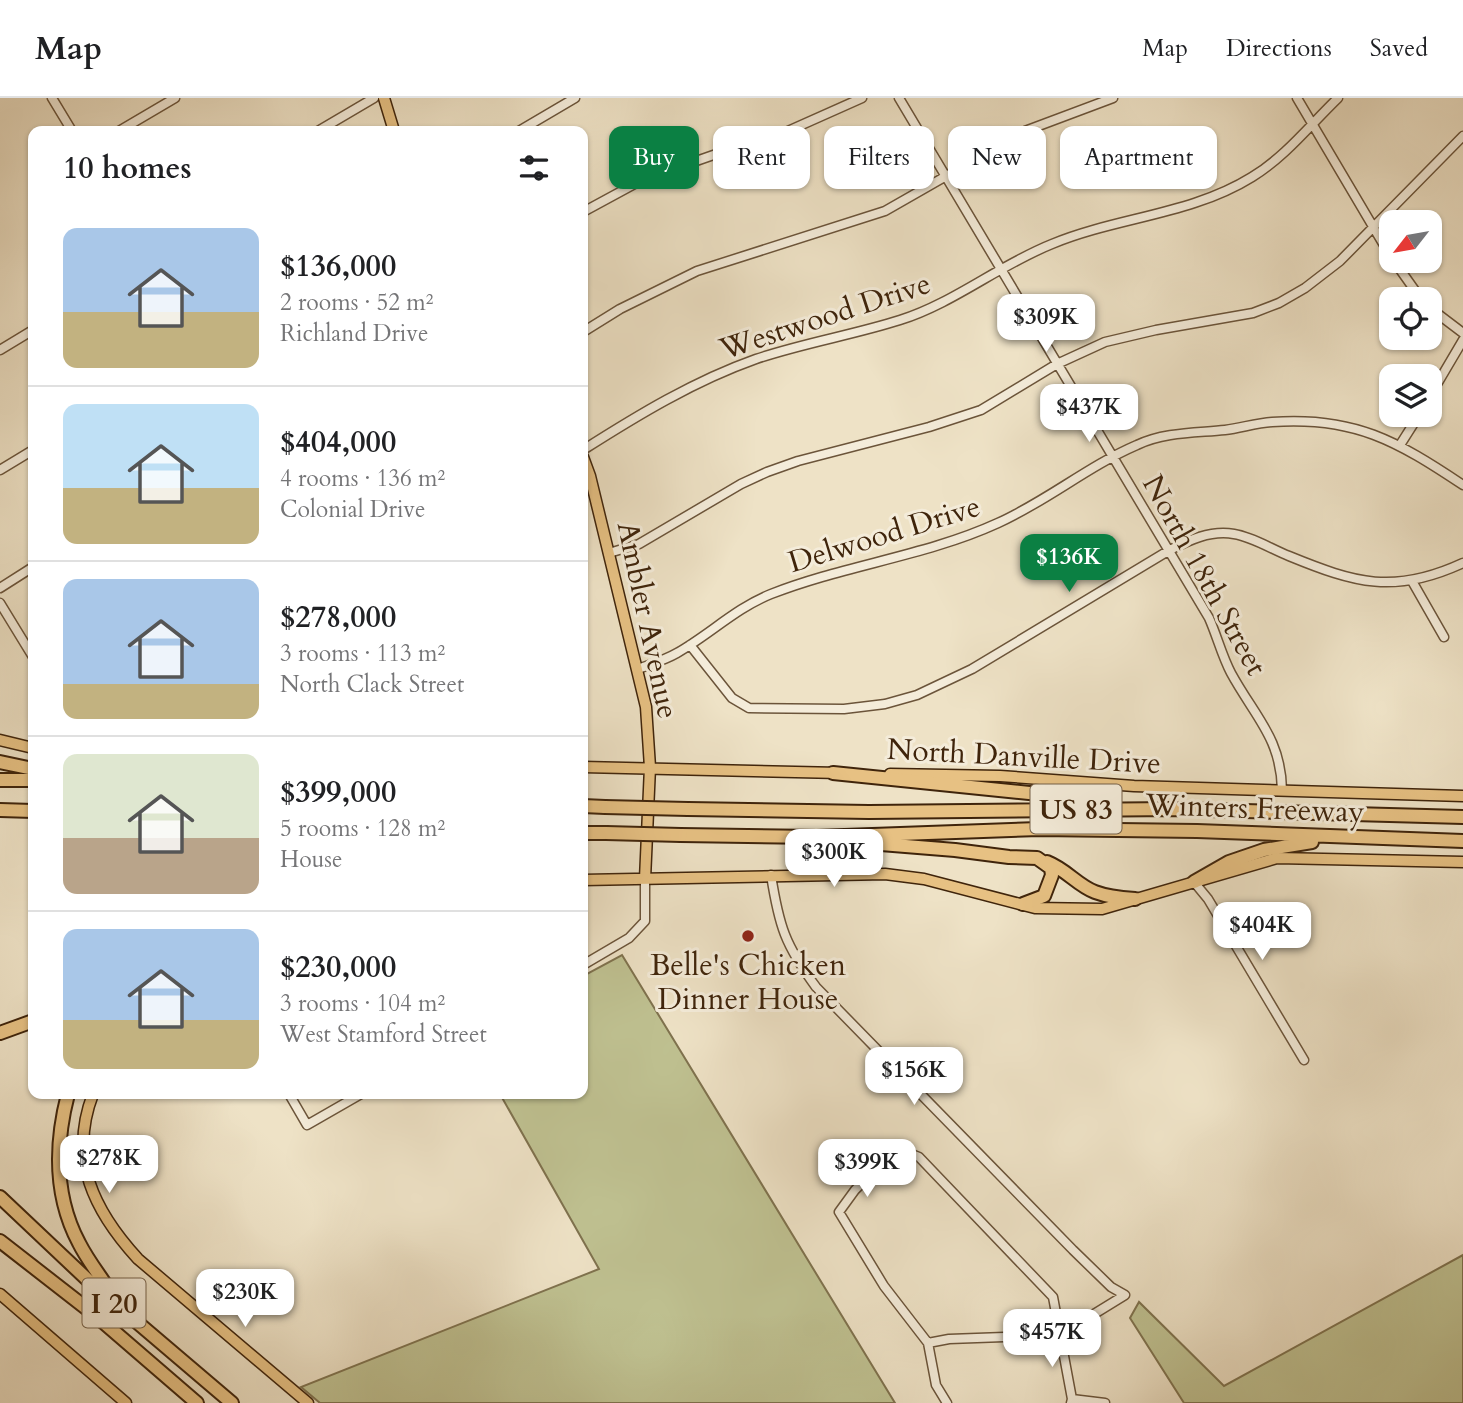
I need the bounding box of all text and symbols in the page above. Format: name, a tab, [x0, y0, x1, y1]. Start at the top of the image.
text: Map	[35, 26, 102, 71]
text: Map	[1142, 32, 1188, 65]
text: Directions	[1226, 32, 1332, 65]
text: Saved	[1370, 32, 1428, 65]
chip: Buy	[609, 126, 699, 189]
chip: Rent	[713, 126, 810, 189]
chip: Filters	[824, 126, 934, 189]
chip: New	[948, 126, 1046, 189]
chip: Apartment	[1060, 126, 1217, 189]
text: 10 homes	[63, 148, 192, 189]
icon: filters	[515, 149, 553, 187]
north arrow	[1379, 210, 1442, 273]
map controls	[1379, 210, 1442, 427]
text: $136,000	[280, 246, 396, 287]
icon: home	[119, 256, 203, 340]
street label: Westwood Drive	[714, 263, 936, 370]
text: 2 rooms · 52 m²	[280, 287, 433, 318]
button: locate	[1379, 287, 1442, 350]
pin: $309K	[997, 294, 1095, 354]
text: $309K	[1013, 301, 1079, 332]
text: Richland Drive	[280, 318, 428, 349]
button: layers	[1379, 364, 1442, 427]
pin: $437K	[1040, 384, 1138, 444]
text: $437K	[1056, 391, 1122, 422]
text: $404,000	[280, 422, 396, 463]
icon: home	[119, 432, 203, 516]
text: 4 rooms · 136 m²	[280, 463, 445, 494]
street label: North 18th Street	[1132, 467, 1277, 683]
street label: Delwood Drive	[783, 486, 985, 583]
text: Colonial Drive	[280, 494, 425, 525]
street label: Ambler Avenue	[607, 518, 688, 722]
pin: $136K	[1020, 534, 1118, 594]
text: $136K	[1036, 541, 1102, 572]
text: $278,000	[280, 597, 396, 638]
icon: home	[119, 607, 203, 691]
text: 3 rooms · 113 m²	[280, 638, 445, 669]
text: North Clack Street	[280, 669, 464, 700]
street label: North Danville Drive	[886, 729, 1162, 784]
text: $399,000	[280, 772, 396, 813]
icon: home	[119, 782, 203, 866]
road number: US 83	[1030, 784, 1122, 834]
street label: Winters Freeway	[1144, 784, 1365, 833]
text: 5 rooms · 128 m²	[280, 813, 445, 844]
pin: $300K	[785, 830, 883, 889]
text: $300K	[801, 836, 867, 867]
text: House	[280, 844, 342, 875]
pin: $404K	[1213, 902, 1311, 962]
text: $404K	[1229, 909, 1295, 940]
marker: Belle's Chicken Dinner House	[740, 928, 756, 944]
place label: Belle's Chicken Dinner House	[650, 945, 846, 1020]
text: $230,000	[280, 947, 396, 988]
icon: home	[119, 957, 203, 1041]
text: 3 rooms · 104 m²	[280, 988, 445, 1019]
text: West Stamford Street	[280, 1019, 487, 1050]
pin: $156K	[865, 1048, 963, 1107]
text: $156K	[881, 1054, 947, 1085]
pin: $278K	[60, 1136, 158, 1195]
pin: $399K	[818, 1140, 916, 1199]
text: $278K	[76, 1142, 142, 1173]
text: $399K	[834, 1146, 900, 1177]
pin: $230K	[196, 1270, 294, 1329]
text: $230K	[212, 1276, 278, 1307]
road number: I 20	[82, 1278, 146, 1328]
pin: $457K	[1003, 1310, 1101, 1369]
text: $457K	[1019, 1316, 1085, 1347]

